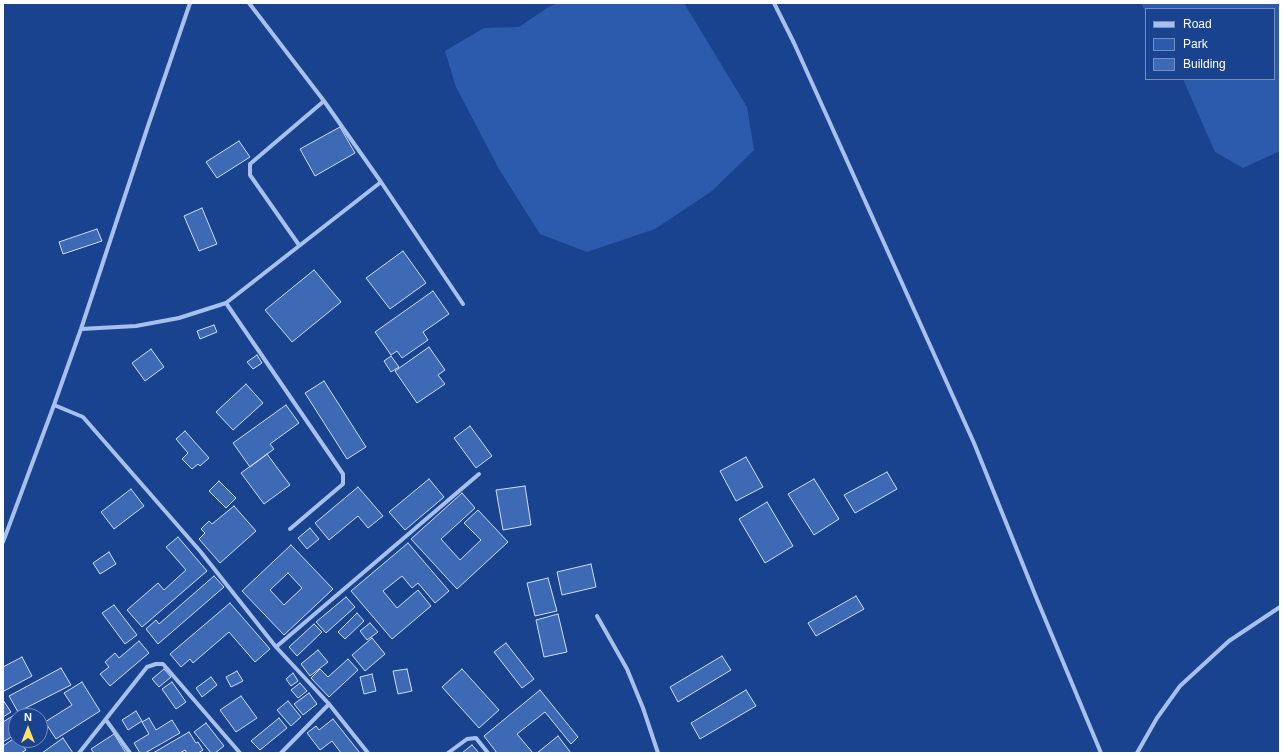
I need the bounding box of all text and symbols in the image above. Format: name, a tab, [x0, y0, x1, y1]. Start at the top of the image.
legend	[1145, 8, 1275, 80]
text: Road	[1183, 17, 1212, 31]
text: Park	[1183, 37, 1208, 51]
text: Building	[1183, 57, 1226, 71]
north arrow	[8, 708, 48, 748]
text: N	[24, 711, 32, 723]

